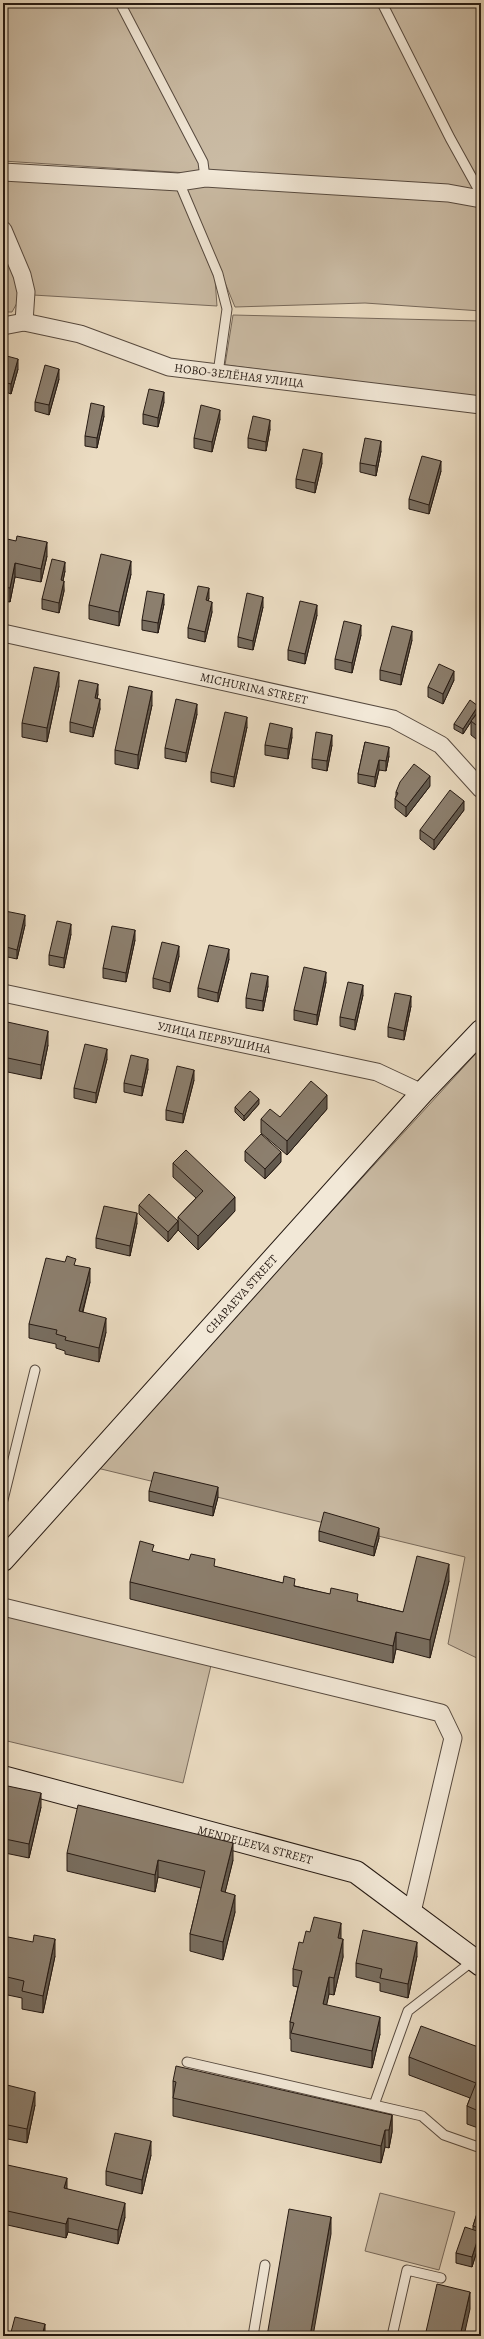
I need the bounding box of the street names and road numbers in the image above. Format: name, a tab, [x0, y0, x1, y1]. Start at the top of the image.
street label: НОВО-ЗЕЛЁНАЯ УЛИЦА	[173, 360, 306, 391]
street label: MICHURINA STREET	[199, 669, 310, 708]
street label: УЛИЦА ПЕРВУШИНА	[156, 1018, 273, 1058]
street label: CHAPAEVA STREET	[202, 1251, 281, 1337]
street label: MENDELEEVA STREET	[196, 1822, 315, 1868]

